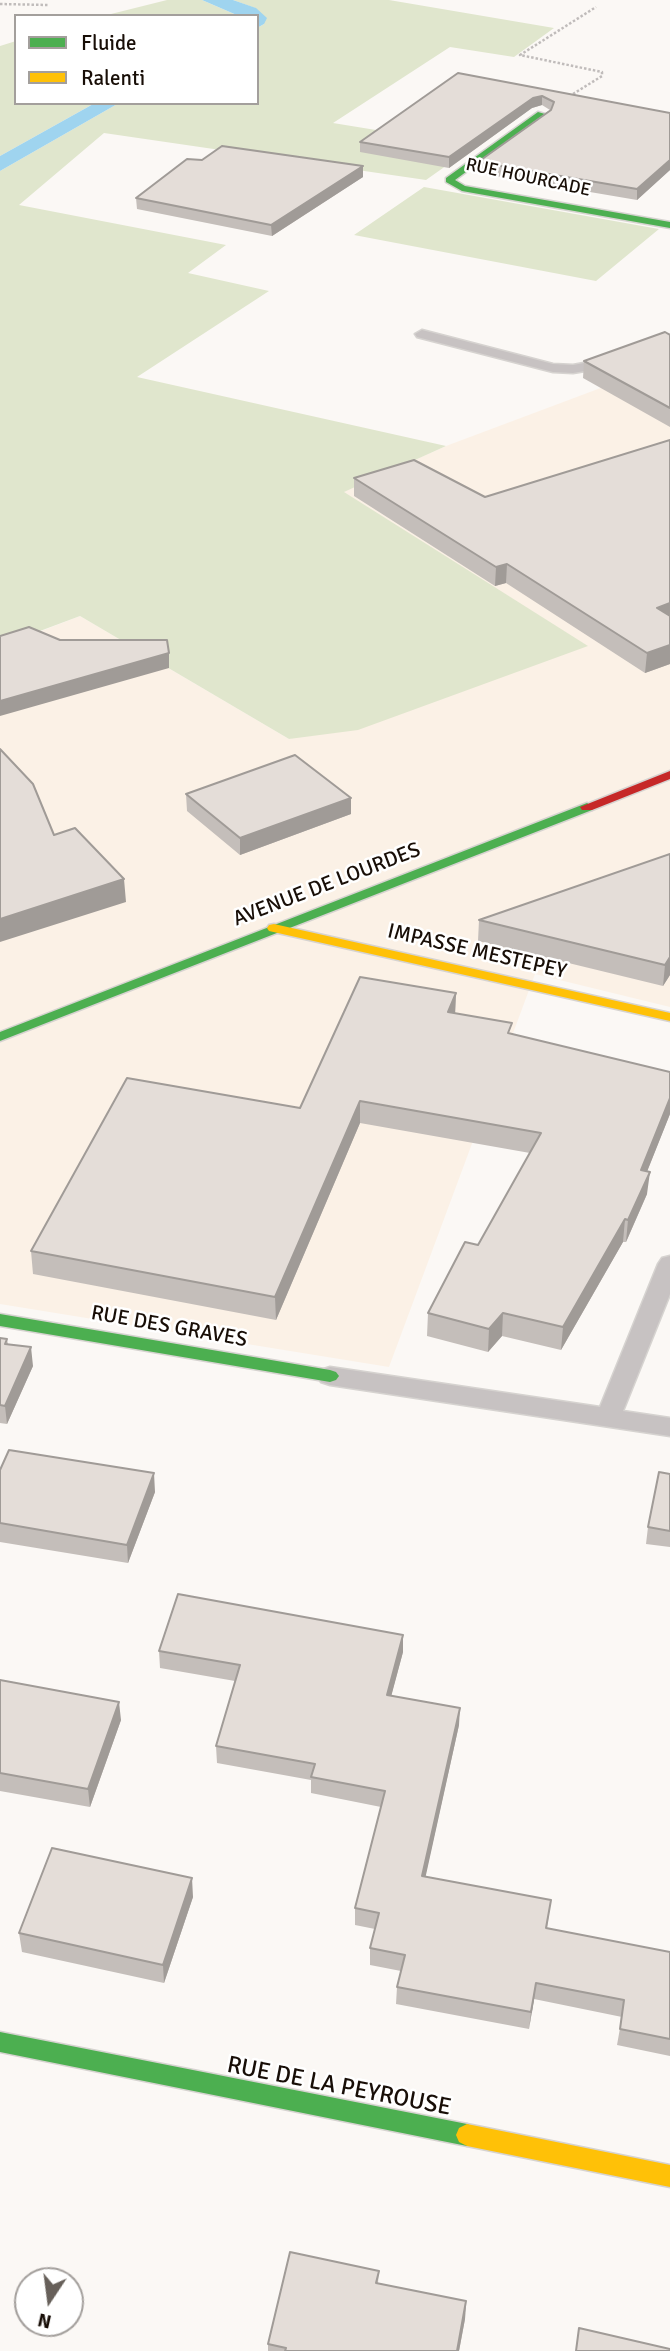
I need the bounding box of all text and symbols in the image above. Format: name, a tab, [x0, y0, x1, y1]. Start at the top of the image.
legend	[14, 14, 259, 105]
text: Fluide	[81, 30, 137, 56]
text: Ralenti	[81, 65, 145, 91]
street label: RUE HOURCADE	[464, 154, 592, 202]
street label: AVENUE DE LOURDES	[230, 838, 424, 932]
street label: IMPASSE MESTEPEY	[385, 919, 569, 985]
street label: RUE DES GRAVES	[89, 1301, 249, 1353]
street label: RUE DE LA PEYROUSE	[224, 2051, 454, 2123]
north arrow	[14, 2267, 84, 2337]
text: N	[36, 2307, 54, 2334]

